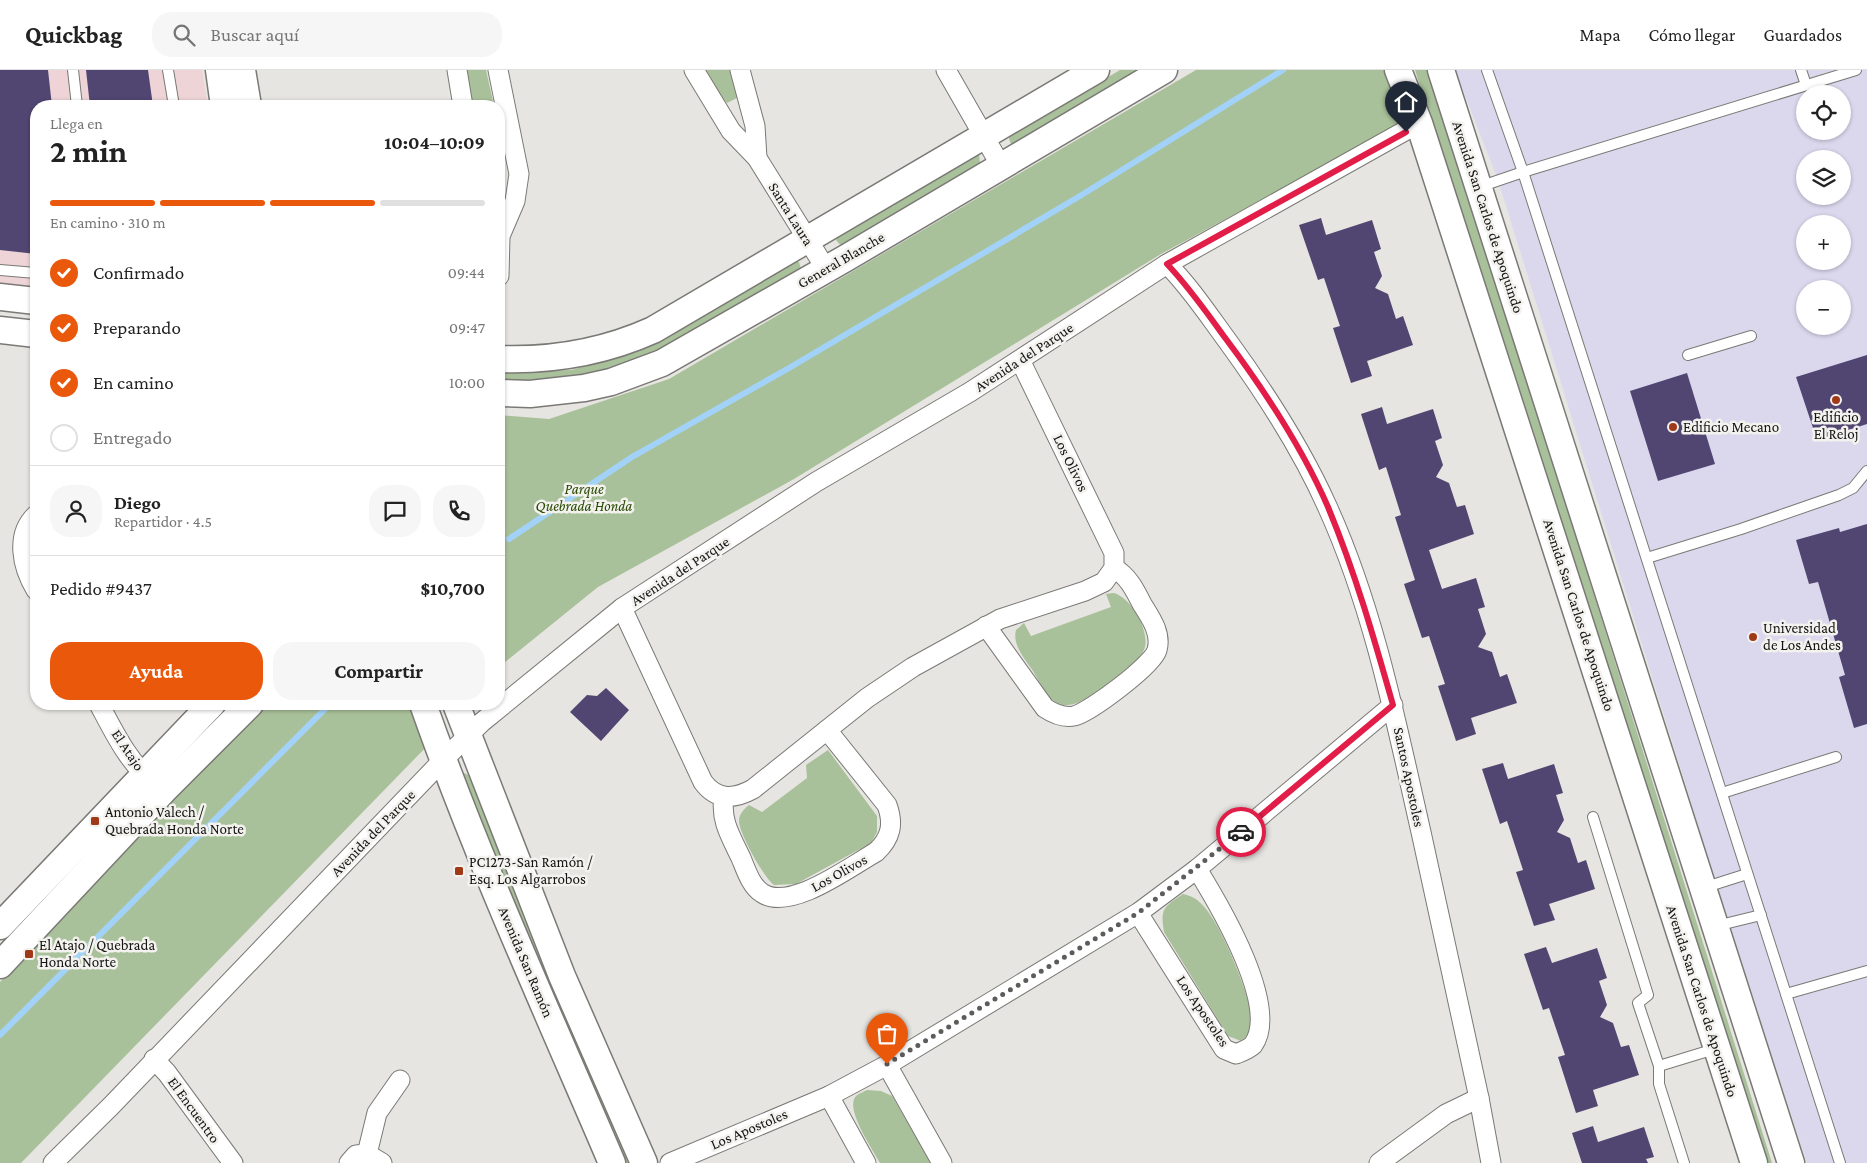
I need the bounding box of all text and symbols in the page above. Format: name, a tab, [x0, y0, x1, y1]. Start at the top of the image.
search box	[152, 12, 502, 57]
text: Quickbag	[25, 21, 122, 48]
icon: search	[170, 21, 198, 49]
text: Buscar aquí	[210, 24, 299, 45]
text: Mapa	[1579, 25, 1620, 45]
text: Cómo llegar	[1648, 25, 1735, 45]
text: Guardados	[1763, 25, 1842, 45]
pin	[1385, 81, 1427, 132]
map controls	[1796, 85, 1851, 335]
button: locate	[1796, 85, 1851, 140]
icon: home	[1392, 88, 1420, 116]
text: Llega en	[50, 115, 103, 132]
street label: Avenida San Carlos de Apoquindo	[1448, 119, 1527, 315]
text: 10:04–10:09	[384, 132, 485, 153]
text: 2 min	[50, 133, 127, 169]
button: layers	[1796, 150, 1851, 205]
street label: Santa Laura	[765, 180, 817, 248]
text: En camino · 310 m	[50, 214, 166, 231]
button: +	[1796, 215, 1851, 270]
street label: General Blanche	[795, 229, 888, 291]
icon: check	[50, 259, 78, 287]
text: Confirmado	[93, 262, 184, 283]
text: 09:44	[448, 264, 485, 281]
button: −	[1796, 280, 1851, 335]
icon: check	[50, 314, 78, 342]
text: Preparando	[93, 317, 181, 338]
text: 09:47	[449, 319, 485, 336]
street label: Avenida del Parque	[972, 319, 1077, 396]
icon: check	[50, 369, 78, 397]
text: En camino	[93, 372, 174, 393]
text: 10:00	[449, 374, 485, 391]
marker: Edificio El Reloj	[1830, 394, 1842, 406]
place label: Edificio El Reloj	[1813, 409, 1859, 443]
place label: Edificio Mecano	[1683, 419, 1779, 435]
marker: Edificio Mecano	[1667, 421, 1679, 433]
text: Entregado	[93, 427, 172, 448]
street label: Los Olivos	[1050, 432, 1092, 494]
park label: Parque Quebrada Honda	[536, 481, 632, 514]
button: person	[50, 485, 102, 537]
button: chat	[369, 485, 421, 537]
button: phone	[433, 485, 485, 537]
text: Diego	[114, 492, 161, 513]
text: Repartidor · 4.5	[114, 513, 212, 530]
street label: Avenida San Carlos de Apoquindo	[1539, 517, 1618, 713]
street label: Avenida del Parque	[628, 533, 733, 610]
text: Pedido #9437	[50, 578, 152, 599]
text: $10,700	[420, 578, 485, 599]
place label: Universidad de Los Andes	[1763, 620, 1841, 653]
marker: Universidad de Los Andes	[1747, 631, 1759, 643]
button: Ayuda	[50, 642, 263, 700]
button: Compartir	[273, 642, 485, 700]
street label: El Atajo	[108, 726, 148, 774]
street label: Santos Apostoles	[1390, 726, 1427, 829]
street label: Avenida del Parque	[328, 786, 419, 880]
place label: Antonio Valech / Quebrada Honda Norte	[105, 804, 244, 837]
courier	[1216, 807, 1266, 857]
marker: Antonio Valech / Quebrada Honda Norte	[89, 815, 101, 827]
icon: car	[1227, 818, 1255, 846]
street label: Los Olivos	[808, 851, 870, 895]
place label: PC1273-San Ramón / Esq. Los Algarrobos	[469, 854, 593, 888]
marker: PC1273-San Ramón / Esq. Los Algarrobos	[453, 865, 465, 877]
street label: Avenida San Carlos de Apoquindo	[1662, 903, 1741, 1099]
street label: Avenida San Ramón	[495, 904, 557, 1020]
place label: El Atajo / Quebrada Honda Norte	[39, 937, 155, 970]
marker: El Atajo / Quebrada Honda Norte	[23, 948, 35, 960]
street label: Los Apostoles	[1173, 973, 1233, 1050]
pin	[866, 1013, 908, 1064]
icon: bag	[873, 1020, 901, 1048]
street label: El Encuentro	[165, 1074, 223, 1146]
street label: Los Apostoles	[708, 1106, 790, 1153]

